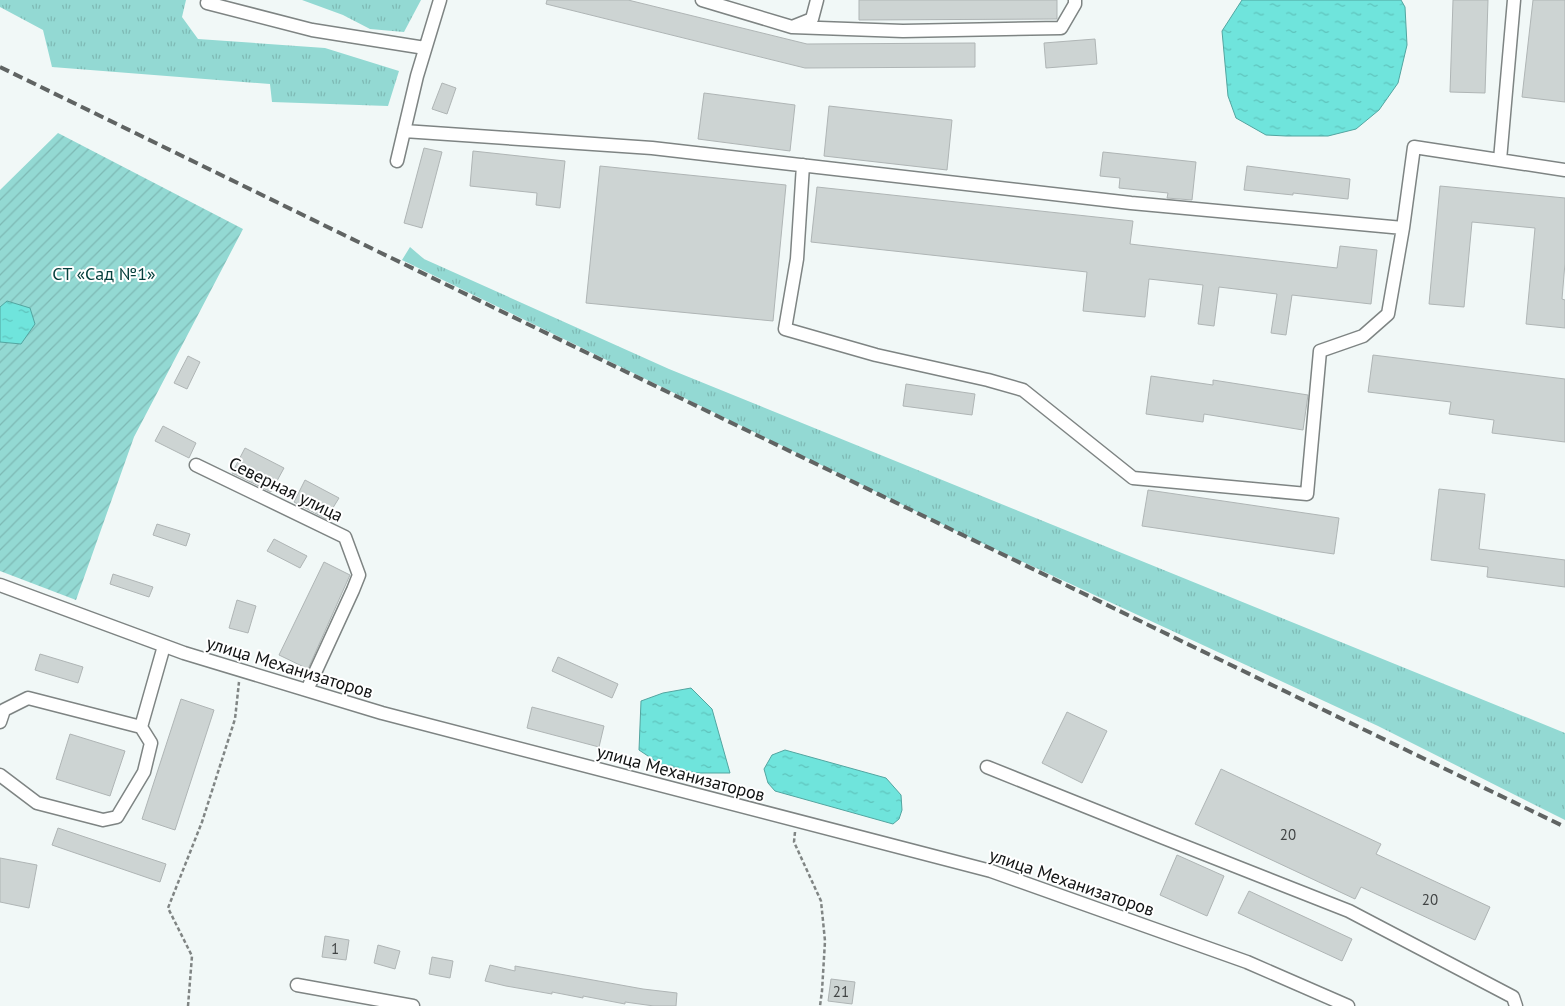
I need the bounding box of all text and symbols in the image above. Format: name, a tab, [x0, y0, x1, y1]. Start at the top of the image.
park label: СТ «Сад №1»	[52, 262, 156, 285]
street label: Северная улица	[225, 451, 347, 527]
street label: улица Механизаторов	[204, 631, 376, 703]
street label: улица Механизаторов	[594, 739, 768, 807]
house number: 20	[1280, 825, 1296, 844]
street label: улица Механизаторов	[986, 843, 1158, 921]
house number: 20	[1422, 890, 1438, 909]
house number: 1	[331, 939, 339, 958]
house number: 21	[833, 982, 849, 1001]

